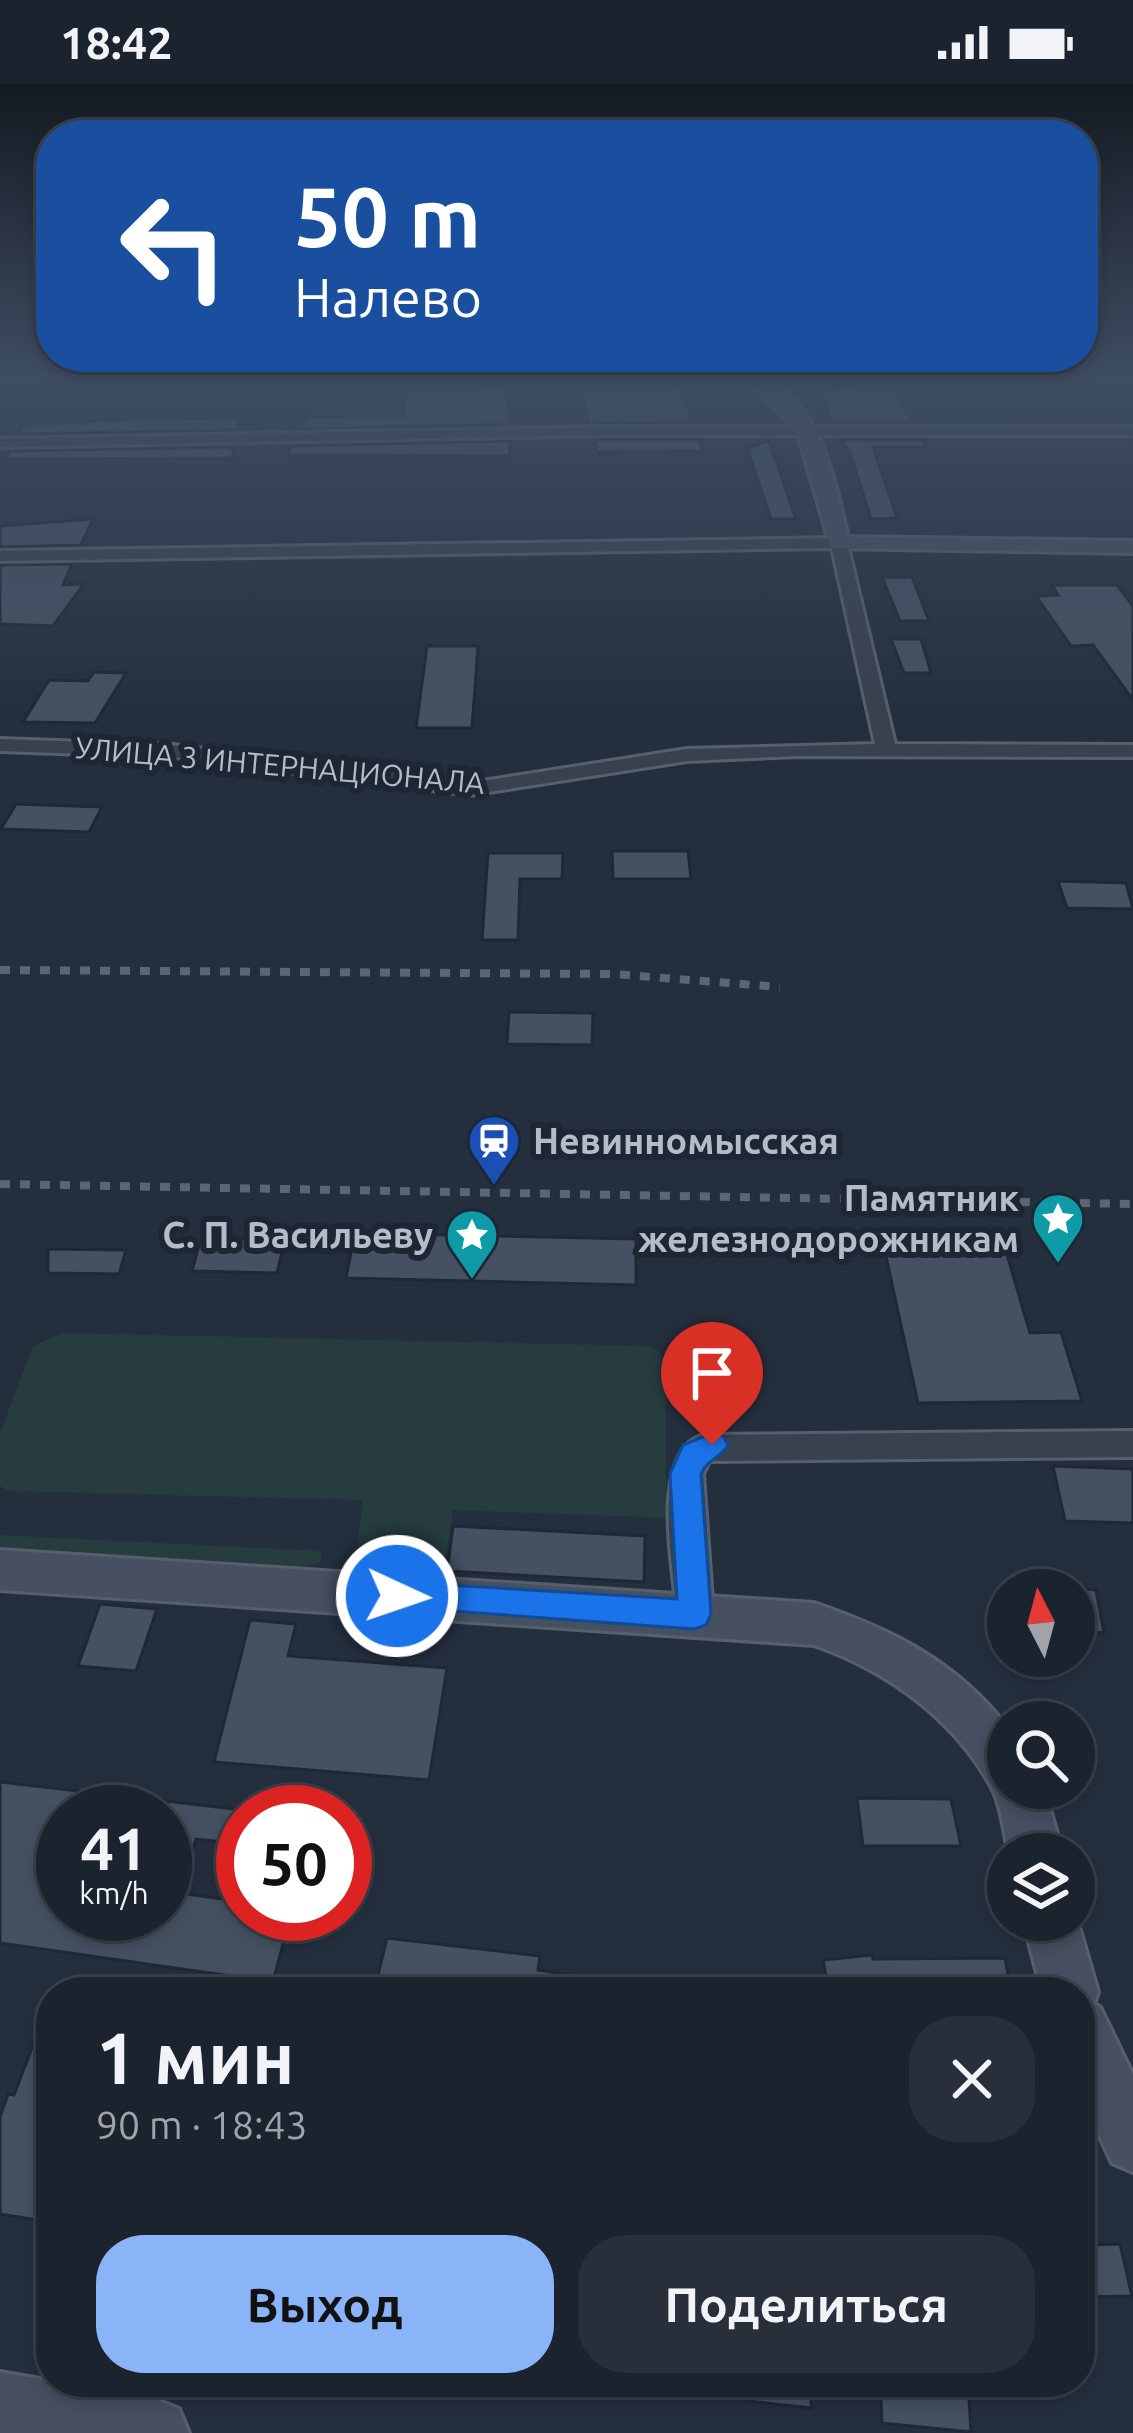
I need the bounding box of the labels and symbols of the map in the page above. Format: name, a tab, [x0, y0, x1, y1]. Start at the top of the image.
street label: УЛИЦА 3 ИНТЕРНАЦИОНАЛА	[74, 730, 487, 800]
station icon: Невинномысская	[466, 1113, 522, 1187]
place label: Невинномысская	[533, 1120, 839, 1161]
place label: Памятник железнодорожникам	[638, 1177, 1020, 1259]
place icon: Памятник железнодорожникам	[1030, 1191, 1086, 1265]
place icon: С. П. Васильеву	[444, 1207, 500, 1281]
place label: С. П. Васильеву	[162, 1214, 433, 1255]
pin	[661, 1322, 763, 1445]
position arrow	[334, 1533, 460, 1659]
north arrow	[987, 1569, 1095, 1677]
speed limit sign: 50	[216, 1785, 372, 1941]

